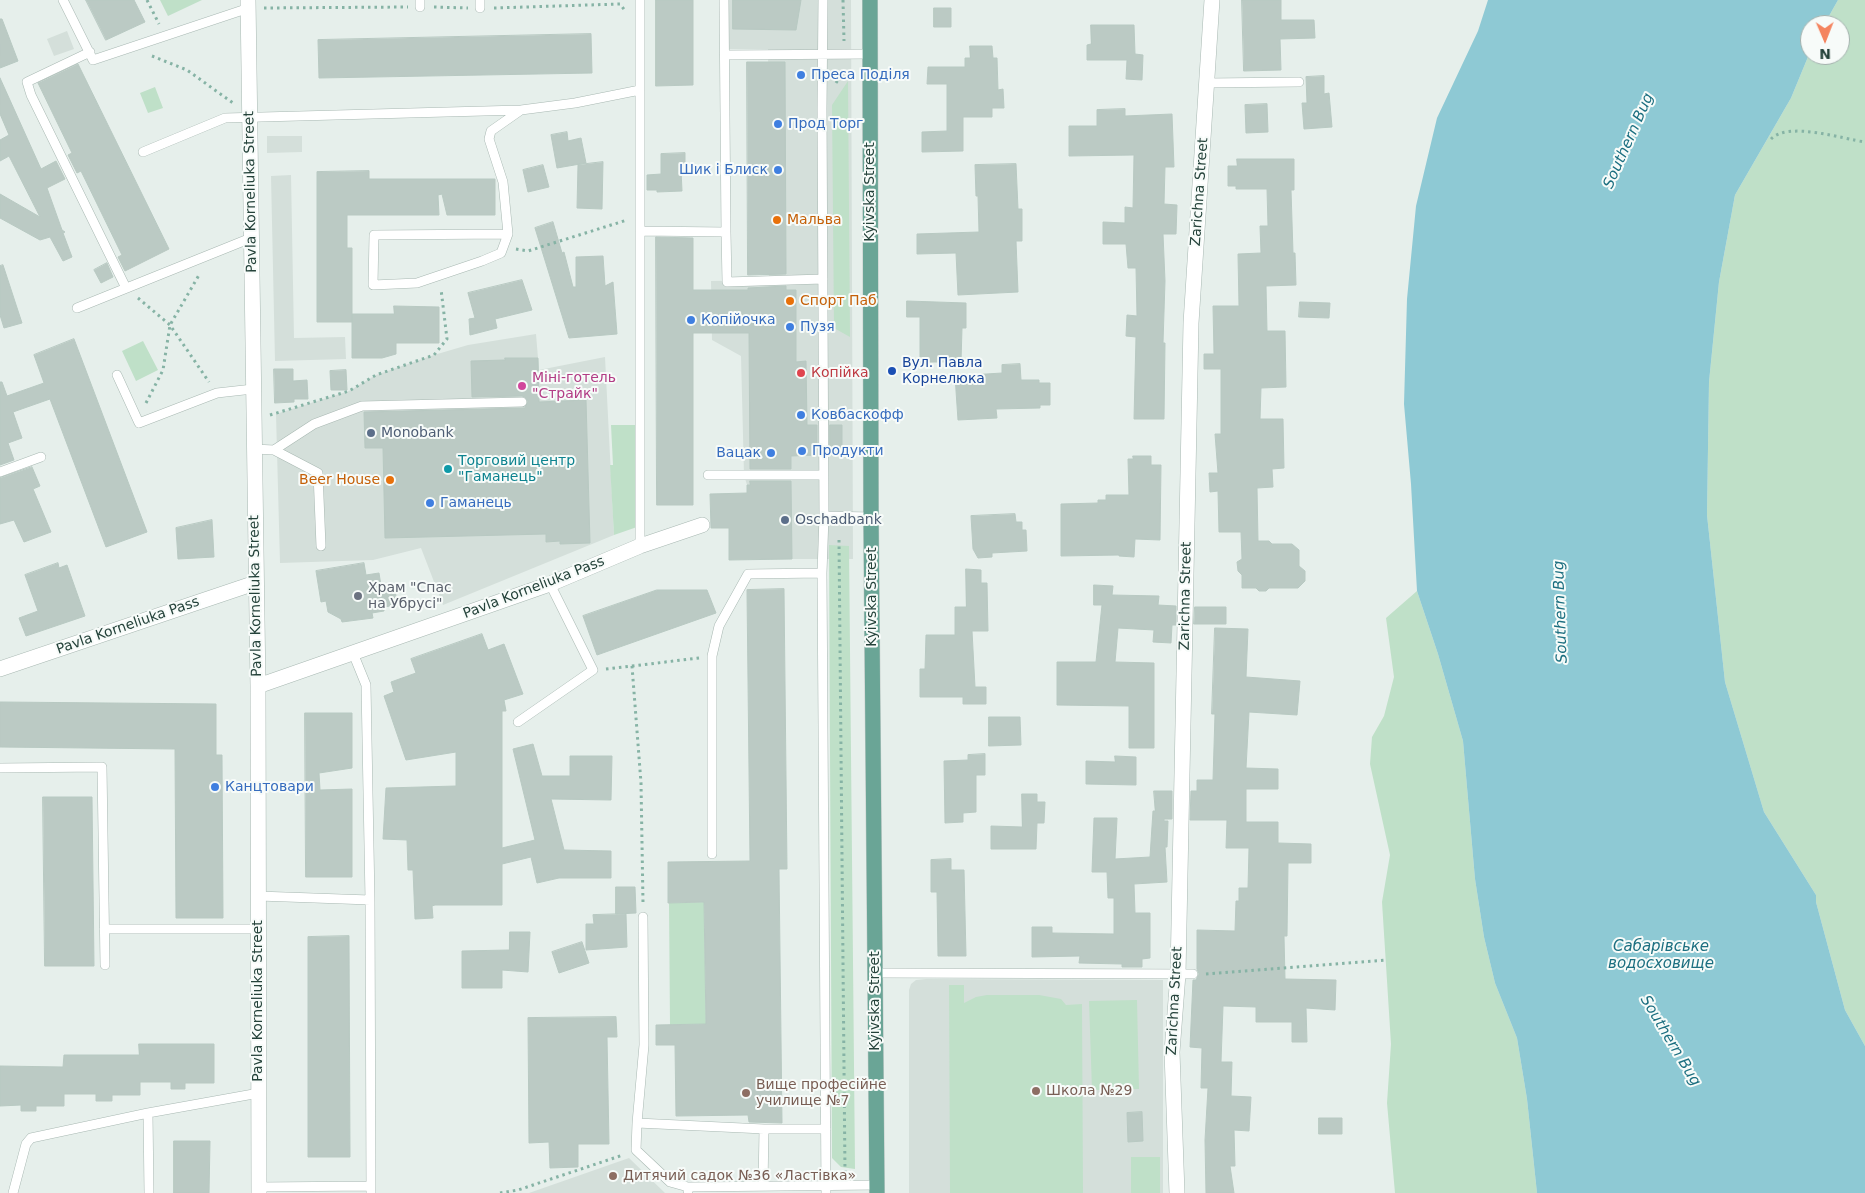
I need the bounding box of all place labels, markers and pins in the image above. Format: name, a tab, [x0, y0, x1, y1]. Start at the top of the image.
place label: Преса Поділя	[811, 67, 910, 83]
marker: Преса Поділя	[795, 69, 807, 81]
place label: Прод Торг	[788, 116, 863, 132]
marker: Прод Торг	[772, 118, 784, 130]
place label: Шик і Блиск	[679, 162, 768, 178]
marker: Шик і Блиск	[772, 164, 784, 176]
place label: Мальва	[787, 212, 842, 228]
marker: Мальва	[771, 214, 783, 226]
place label: Спорт Паб	[800, 293, 877, 309]
marker: Спорт Паб	[784, 295, 796, 307]
place label: Копійочка	[701, 312, 776, 328]
marker: Копійочка	[685, 314, 697, 326]
place label: Пузя	[800, 319, 835, 335]
marker: Пузя	[784, 321, 796, 333]
place label: Вул. Павла Корнелюка	[902, 355, 985, 388]
place label: Копійка	[811, 365, 869, 381]
marker: Вул. Павла Корнелюка	[886, 365, 898, 377]
marker: Копійка	[795, 367, 807, 379]
place label: Міні-готель "Страйк"	[532, 370, 616, 402]
marker: Міні-готель "Страйк"	[516, 380, 528, 392]
place label: Ковбаскофф	[811, 407, 904, 423]
marker: Ковбаскофф	[795, 409, 807, 421]
place label: Monobank	[381, 425, 454, 441]
marker: Monobank	[365, 427, 377, 439]
place label: Продукти	[812, 443, 884, 459]
place label: Вацак	[716, 445, 761, 461]
marker: Продукти	[796, 445, 808, 457]
marker: Вацак	[765, 447, 777, 459]
place label: Торговий центр "Гаманець"	[458, 453, 575, 486]
marker: Торговий центр "Гаманець"	[442, 463, 454, 475]
place label: Beer House	[299, 472, 380, 488]
marker: Beer House	[384, 474, 396, 486]
place label: Гаманець	[440, 495, 512, 511]
marker: Гаманець	[424, 497, 436, 509]
place label: Oschadbank	[795, 512, 882, 528]
marker: Oschadbank	[779, 514, 791, 526]
place label: Храм "Спас на Убрусі"	[368, 580, 452, 612]
marker: Храм "Спас на Убрусі"	[352, 590, 364, 602]
place label: Канцтовари	[225, 779, 314, 795]
marker: Канцтовари	[209, 781, 221, 793]
place label: Вище професійне училище №7	[756, 1077, 887, 1110]
place label: Школа №29	[1046, 1083, 1132, 1099]
marker: Школа №29	[1030, 1085, 1042, 1097]
marker: Вище професійне училище №7	[740, 1087, 752, 1099]
place label: Дитячий садок №36 «Ластівка»	[623, 1168, 856, 1184]
marker: Дитячий садок №36 «Ластівка»	[607, 1170, 619, 1182]

